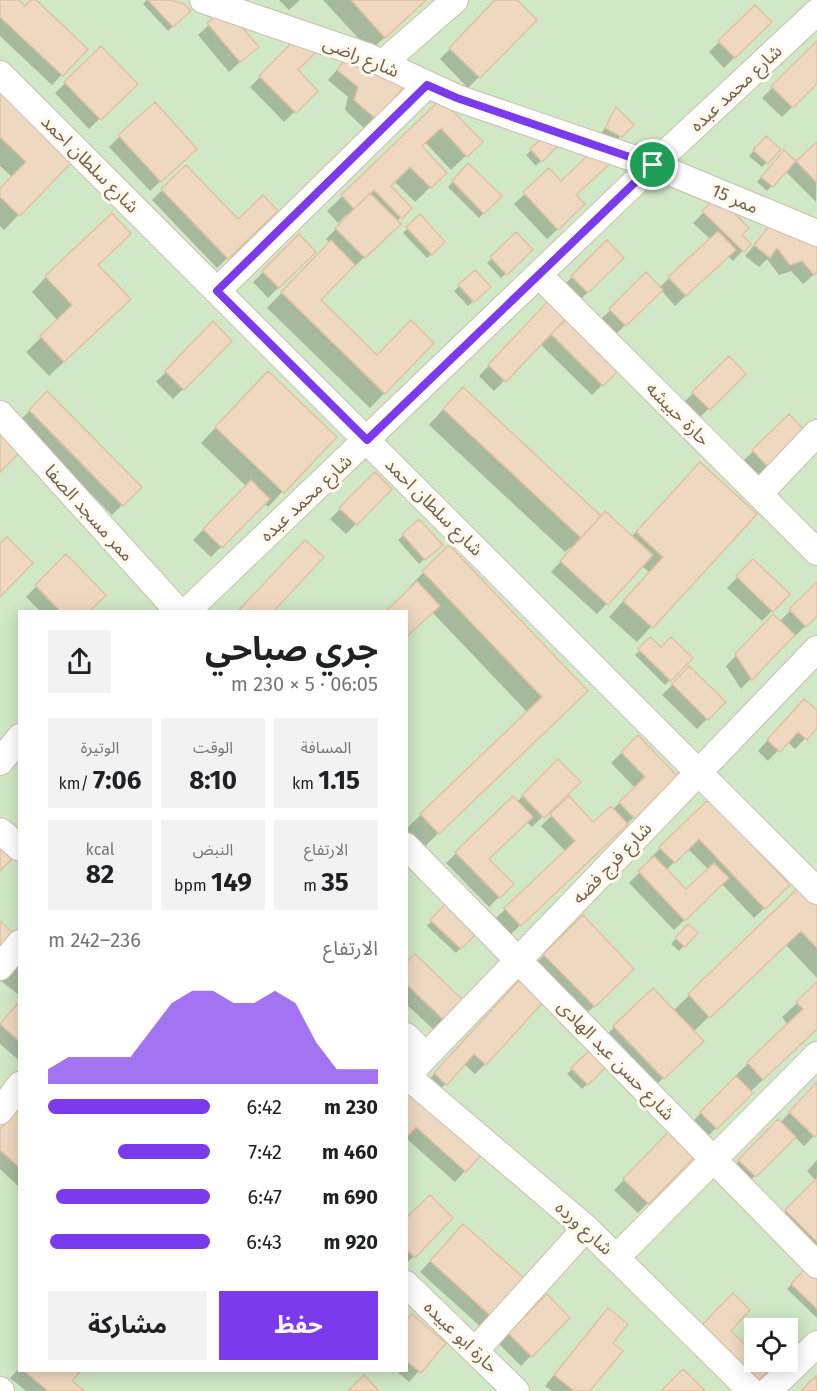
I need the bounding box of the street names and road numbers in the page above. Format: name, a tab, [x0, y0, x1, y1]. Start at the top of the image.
street label: شارع راضى	[319, 32, 402, 85]
street label: شارع محمد عبده	[685, 40, 789, 138]
street label: شارع سلطان احمد	[34, 110, 144, 220]
street label: ممر 15	[708, 179, 762, 219]
street label: حارة حبيشه	[641, 377, 715, 451]
street label: شارع محمد عبده	[255, 450, 359, 548]
street label: شارع سلطان احمد	[378, 453, 488, 563]
street label: ممر مسجد الصفا	[40, 460, 138, 566]
street label: شارع فرج فضه	[568, 818, 659, 911]
street label: شارع حسن عبد الهادى	[551, 995, 679, 1127]
street label: شارع ورده	[549, 1196, 617, 1262]
street label: حارة ابو عبيده	[419, 1296, 503, 1378]

